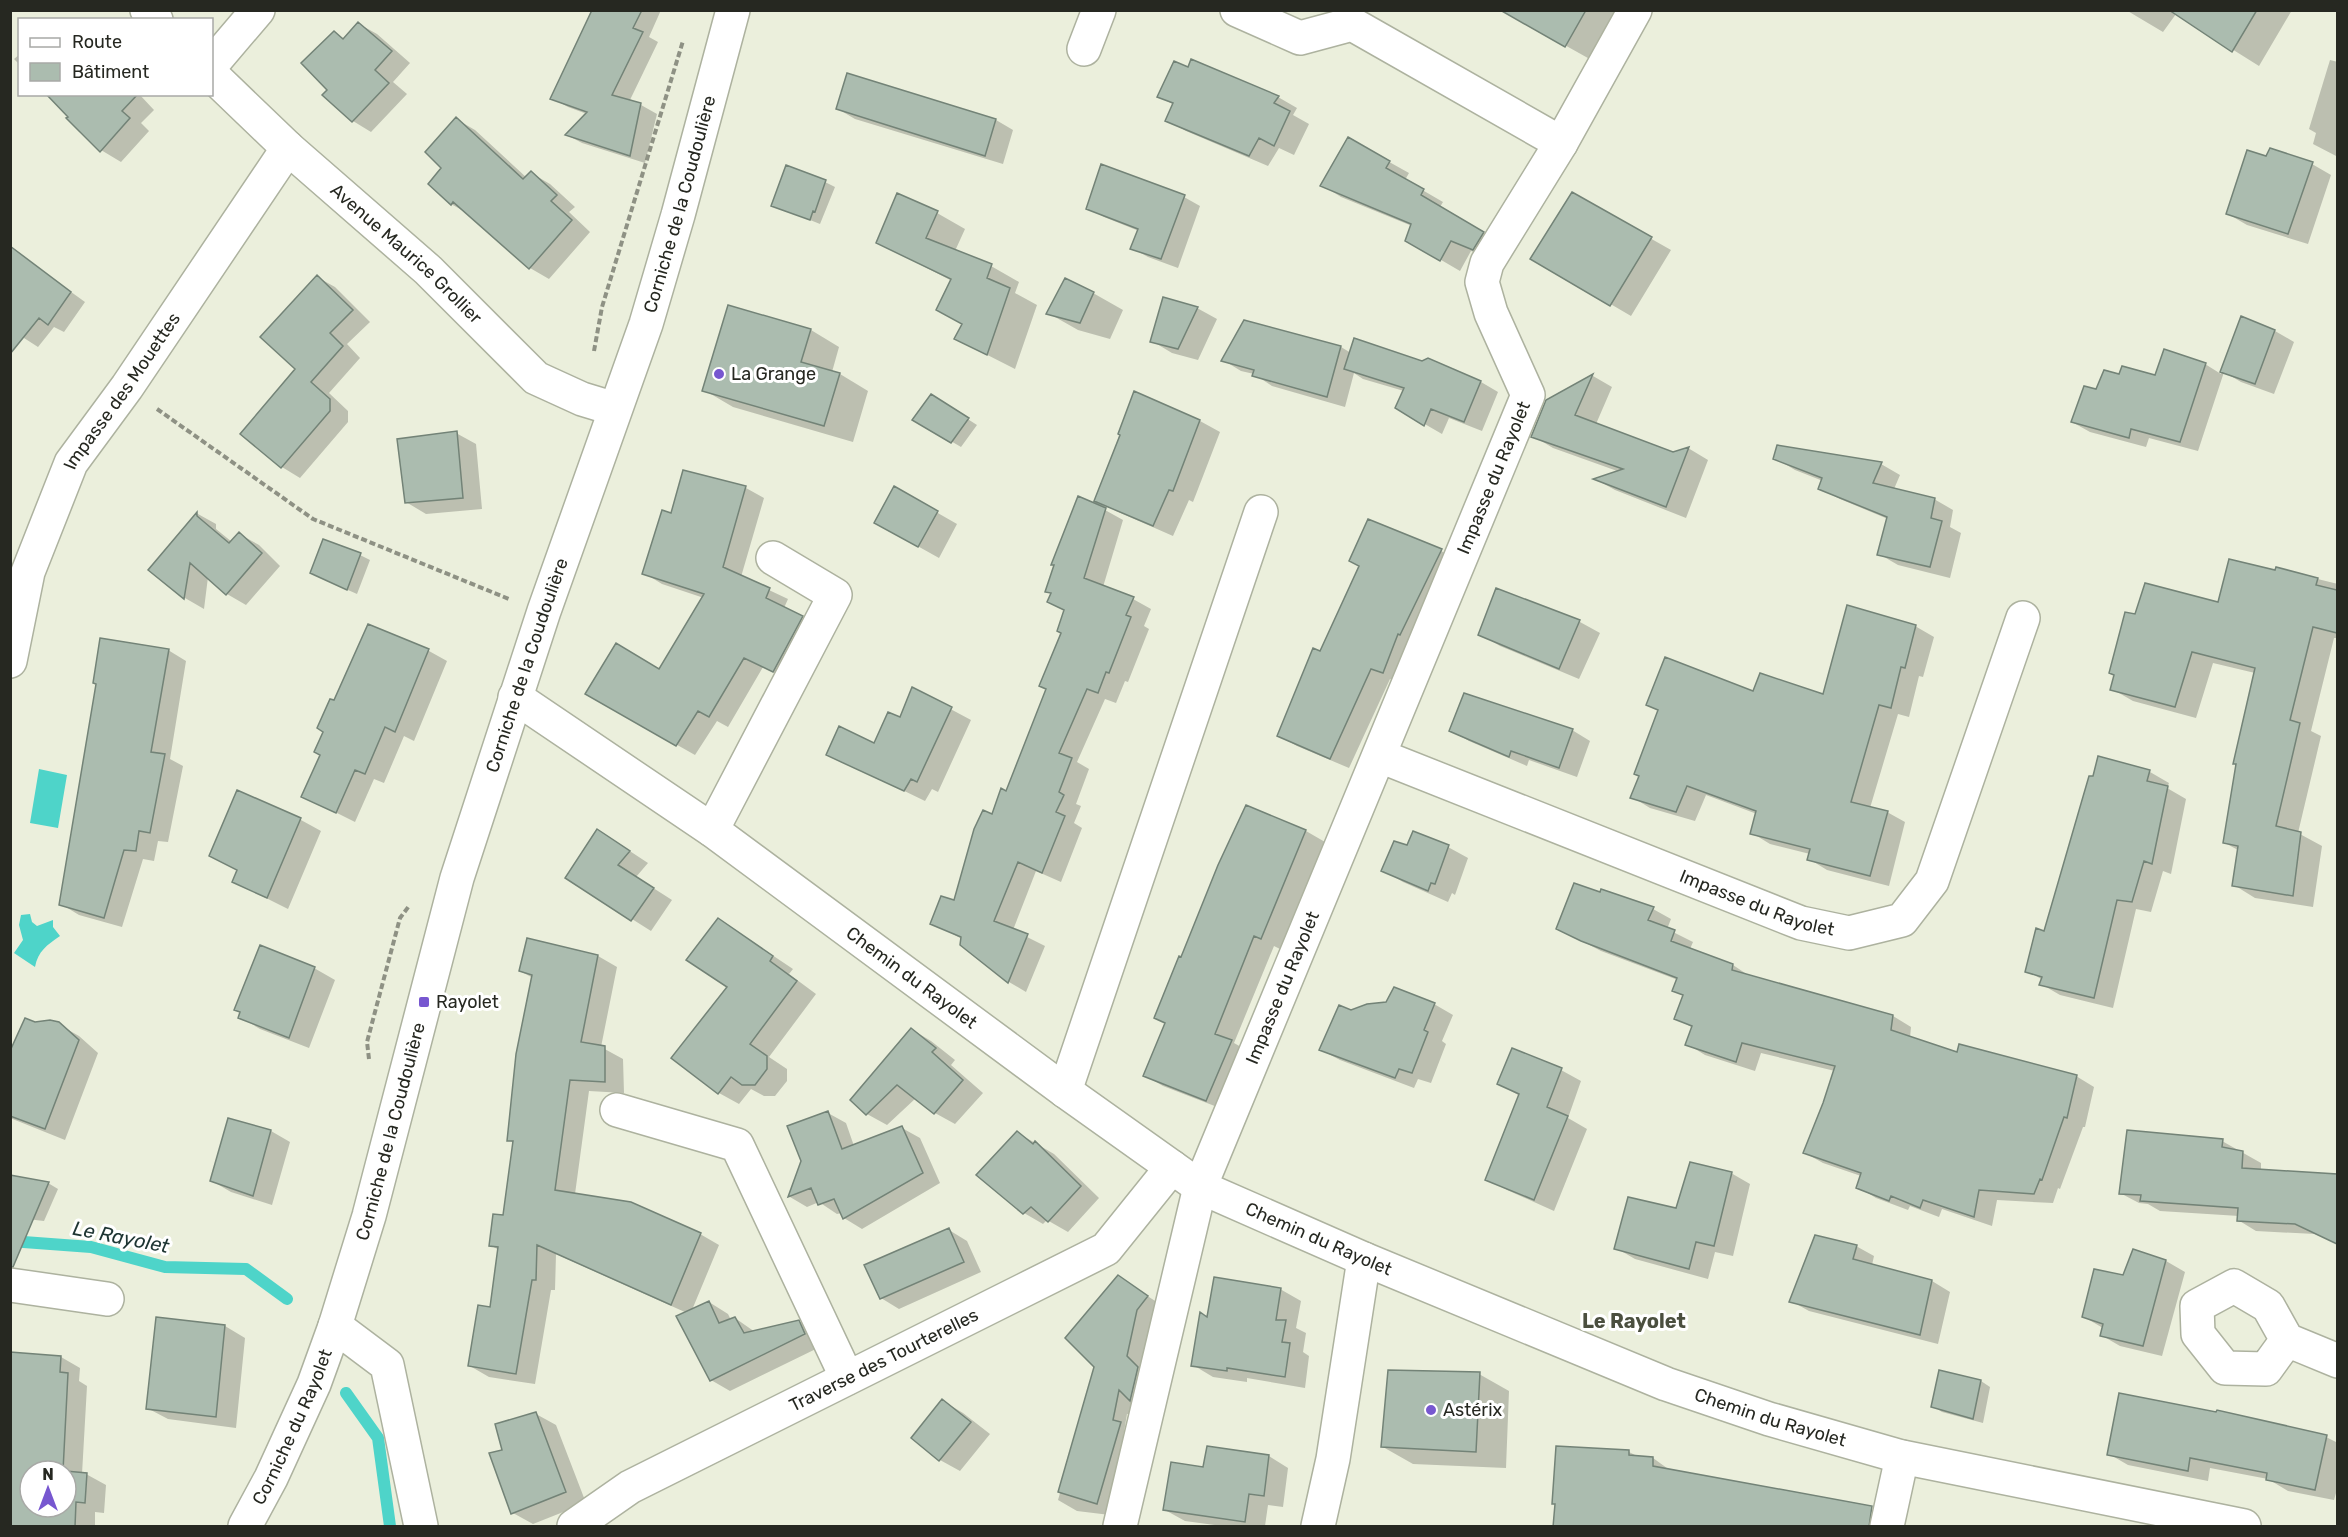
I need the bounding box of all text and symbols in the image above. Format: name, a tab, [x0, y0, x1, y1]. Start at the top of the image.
legend	[18, 18, 213, 96]
text: Route	[72, 31, 122, 53]
text: Bâtiment	[72, 61, 149, 83]
street label: Corniche de la Coudoulière	[639, 93, 721, 315]
street label: Avenue Maurice Grollier	[326, 179, 487, 329]
street label: Impasse des Mouettes	[59, 308, 185, 473]
place label: La Grange	[731, 363, 816, 385]
marker: La Grange	[712, 367, 726, 381]
street label: Impasse du Rayolet	[1452, 398, 1535, 557]
street label: Corniche de la Coudoulière	[481, 555, 573, 775]
street label: Impasse du Rayolet	[1676, 865, 1836, 941]
street label: Impasse du Rayolet	[1241, 908, 1324, 1067]
street label: Chemin du Rayolet	[842, 922, 982, 1033]
place label: Rayolet	[436, 991, 499, 1013]
marker: Rayolet	[417, 995, 431, 1009]
street label: Corniche de la Coudoulière	[351, 1020, 430, 1243]
street label: Chemin du Rayolet	[1242, 1197, 1395, 1280]
water label: Le Rayolet	[71, 1216, 172, 1258]
street label: Traverse des Tourterelles	[786, 1304, 982, 1417]
district label: Le Rayolet	[1582, 1309, 1686, 1333]
street label: Corniche du Rayolet	[248, 1346, 337, 1509]
street label: Chemin du Rayolet	[1692, 1384, 1849, 1451]
place label: Astérix	[1443, 1399, 1503, 1421]
marker: Astérix	[1424, 1403, 1438, 1417]
north arrow	[18, 1459, 78, 1519]
text: N	[42, 1465, 54, 1484]

